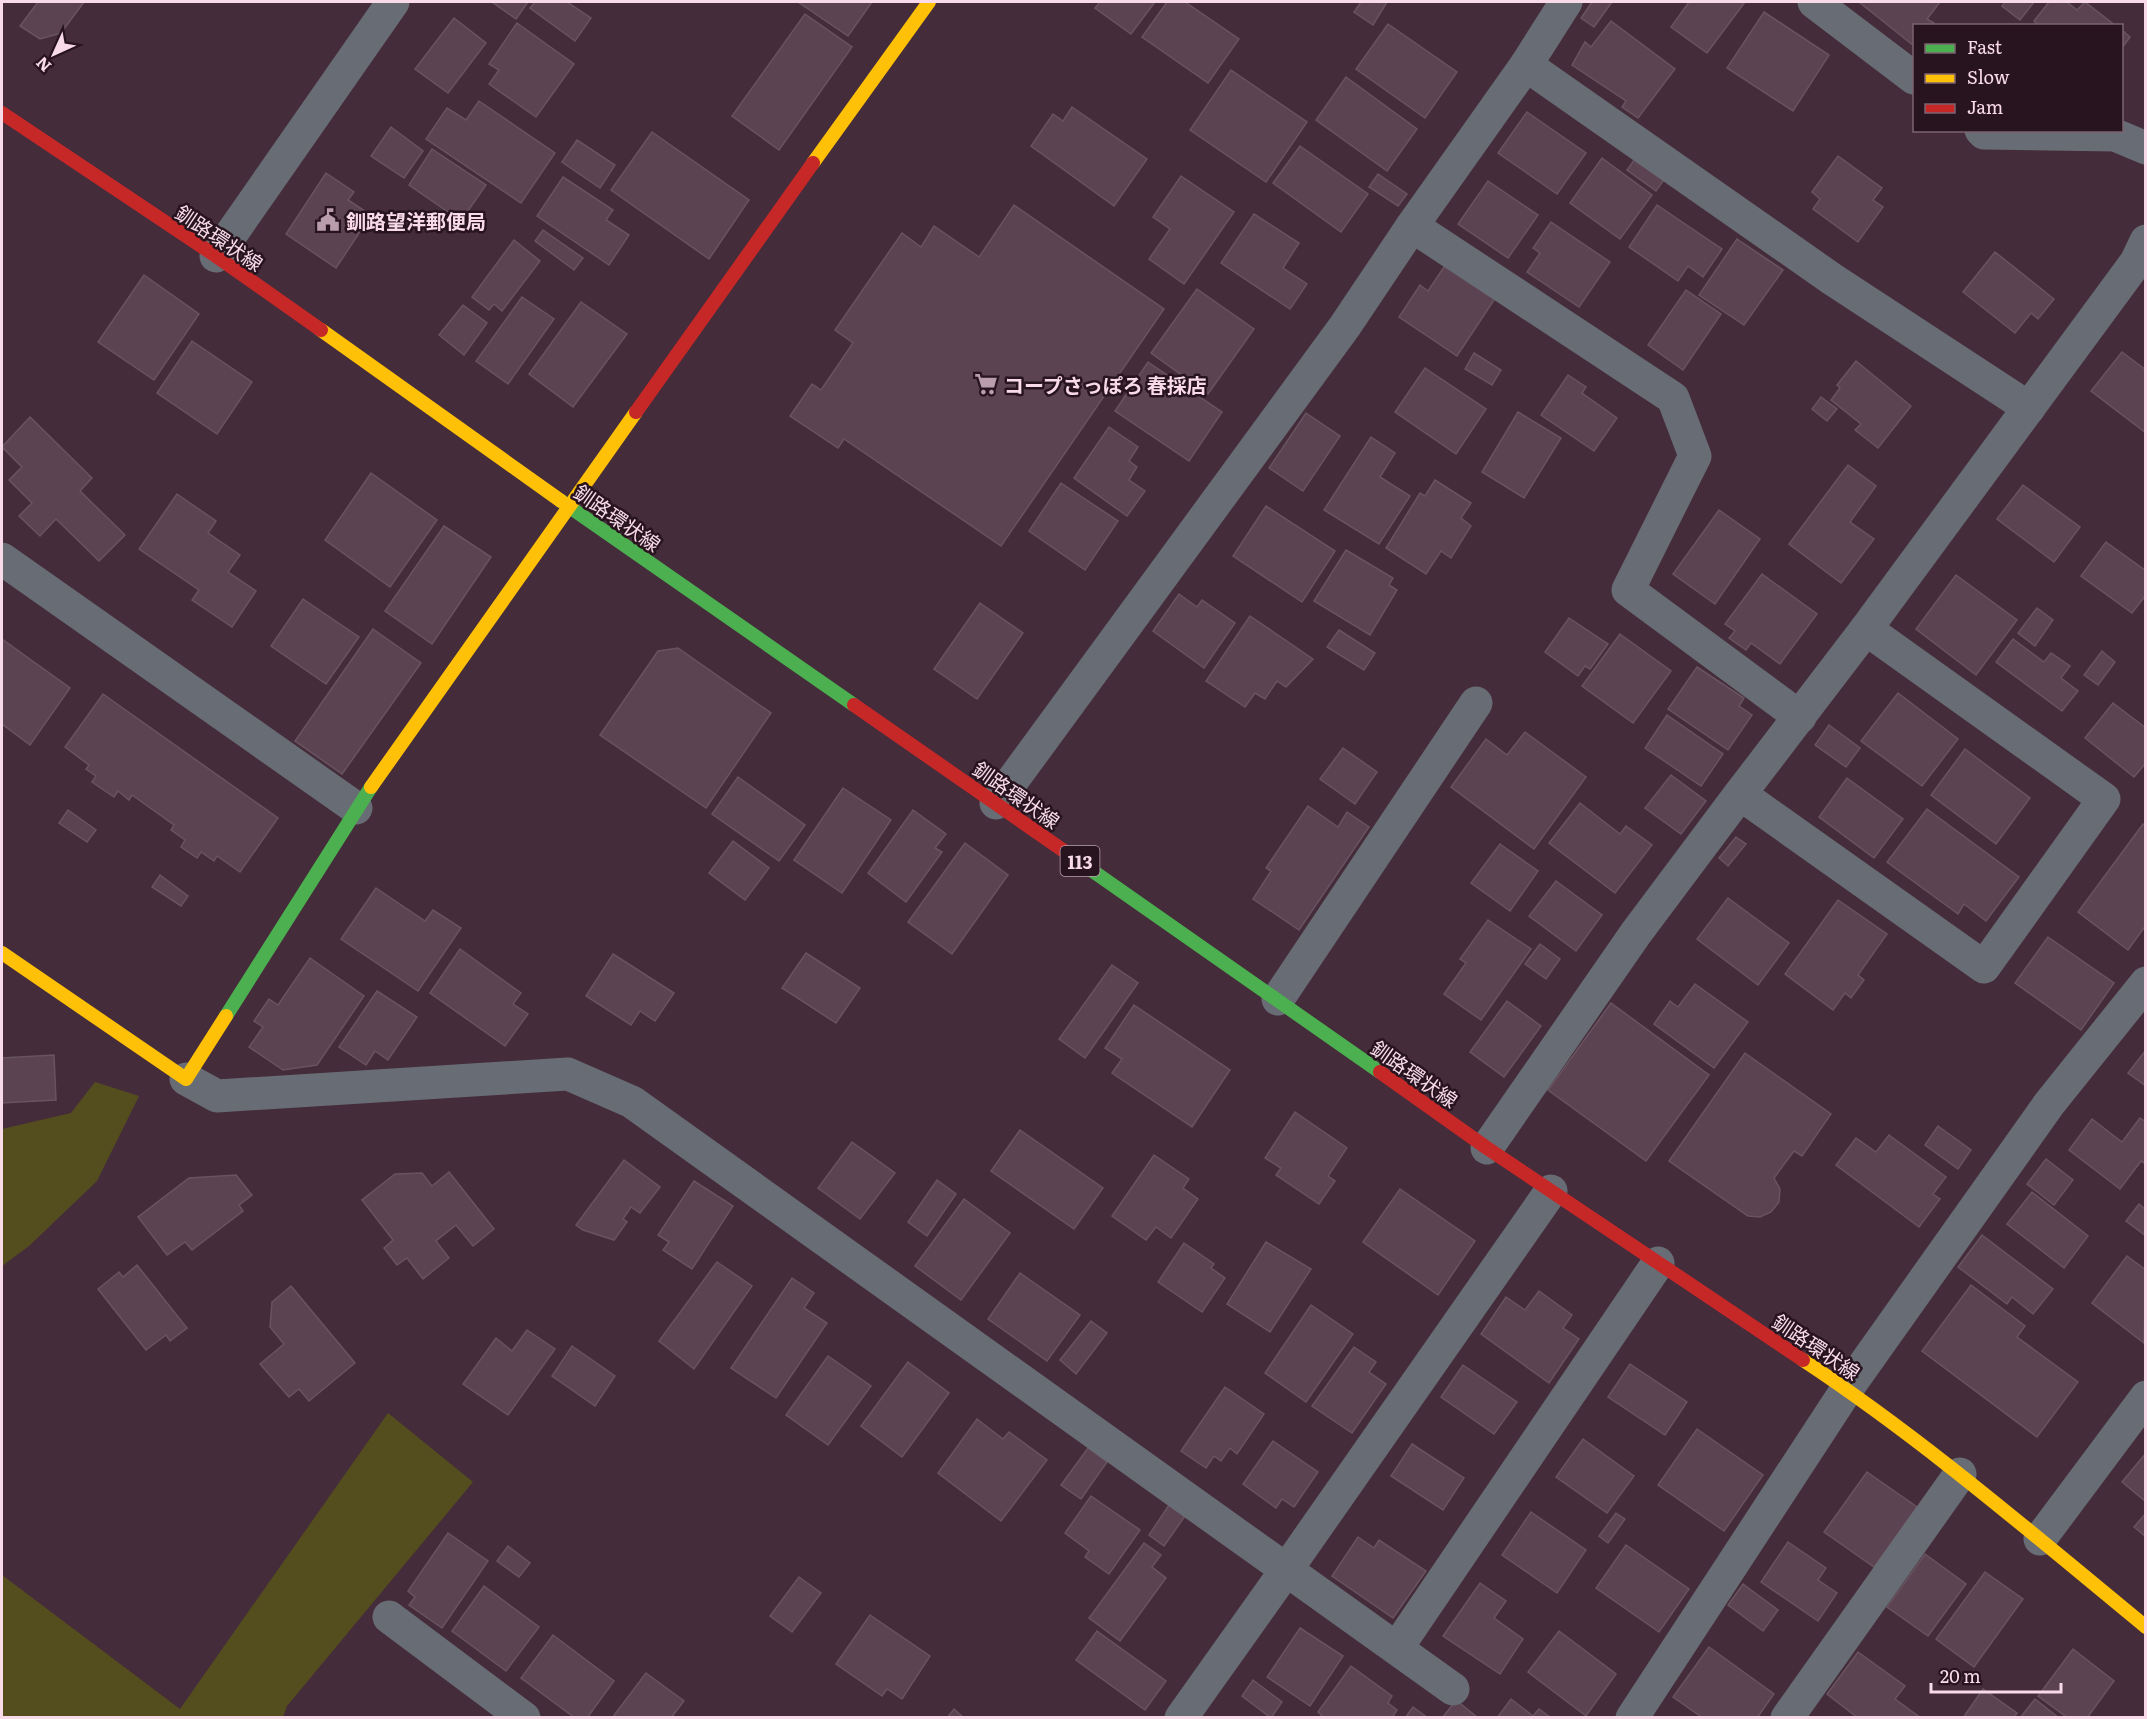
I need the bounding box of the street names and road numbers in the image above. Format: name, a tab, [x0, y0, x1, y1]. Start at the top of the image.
street label: 釧路環状線	[170, 197, 270, 277]
street label: 釧路環状線	[568, 476, 668, 558]
street label: 釧路環状線	[967, 753, 1067, 835]
road number: 113	[1060, 846, 1100, 876]
street label: 釧路環状線	[1365, 1032, 1465, 1114]
street label: 釧路環状線	[1767, 1306, 1867, 1386]

